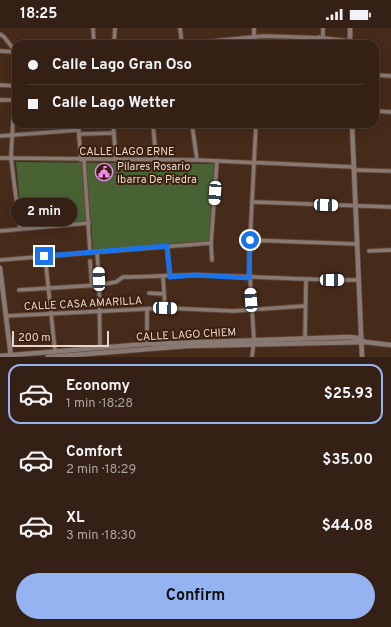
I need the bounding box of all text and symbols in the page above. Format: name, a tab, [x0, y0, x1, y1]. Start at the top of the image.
text: 18:25	[20, 5, 57, 24]
text: Calle Lago Gran Oso	[52, 56, 192, 75]
text: Calle Lago Wetter	[52, 94, 175, 113]
street label: CALLE LAGO ERNE	[79, 145, 175, 159]
place label: Pilares Rosario Ibarra De Piedra	[117, 160, 197, 187]
public building icon: Pilares Rosario Ibarra De Piedra	[94, 162, 114, 182]
car	[208, 181, 222, 205]
callout: 2 min	[11, 198, 77, 226]
car	[314, 199, 338, 211]
text: 2 min	[27, 204, 61, 220]
route start	[241, 231, 259, 249]
route end	[35, 247, 53, 265]
car	[93, 267, 105, 291]
car	[320, 274, 344, 286]
car	[244, 288, 258, 312]
street label: CALLE CASA AMARILLA	[23, 294, 143, 314]
car	[153, 302, 177, 314]
street label: CALLE LAGO CHIEM	[136, 325, 236, 345]
scale bar	[12, 329, 109, 348]
text: 200 m	[18, 331, 51, 345]
icon: car	[18, 376, 54, 412]
text: Economy	[66, 377, 130, 396]
text: $25.93	[324, 385, 373, 404]
text: 1 min · 18:28	[66, 396, 133, 412]
icon: car	[18, 442, 54, 478]
text: Comfort	[66, 443, 123, 462]
text: $35.00	[322, 451, 373, 470]
text: 2 min · 18:29	[66, 462, 136, 478]
icon: car	[18, 508, 54, 544]
text: XL	[66, 509, 84, 528]
text: $44.08	[322, 517, 373, 536]
text: 3 min · 18:30	[66, 528, 136, 544]
button: Confirm	[16, 573, 375, 619]

